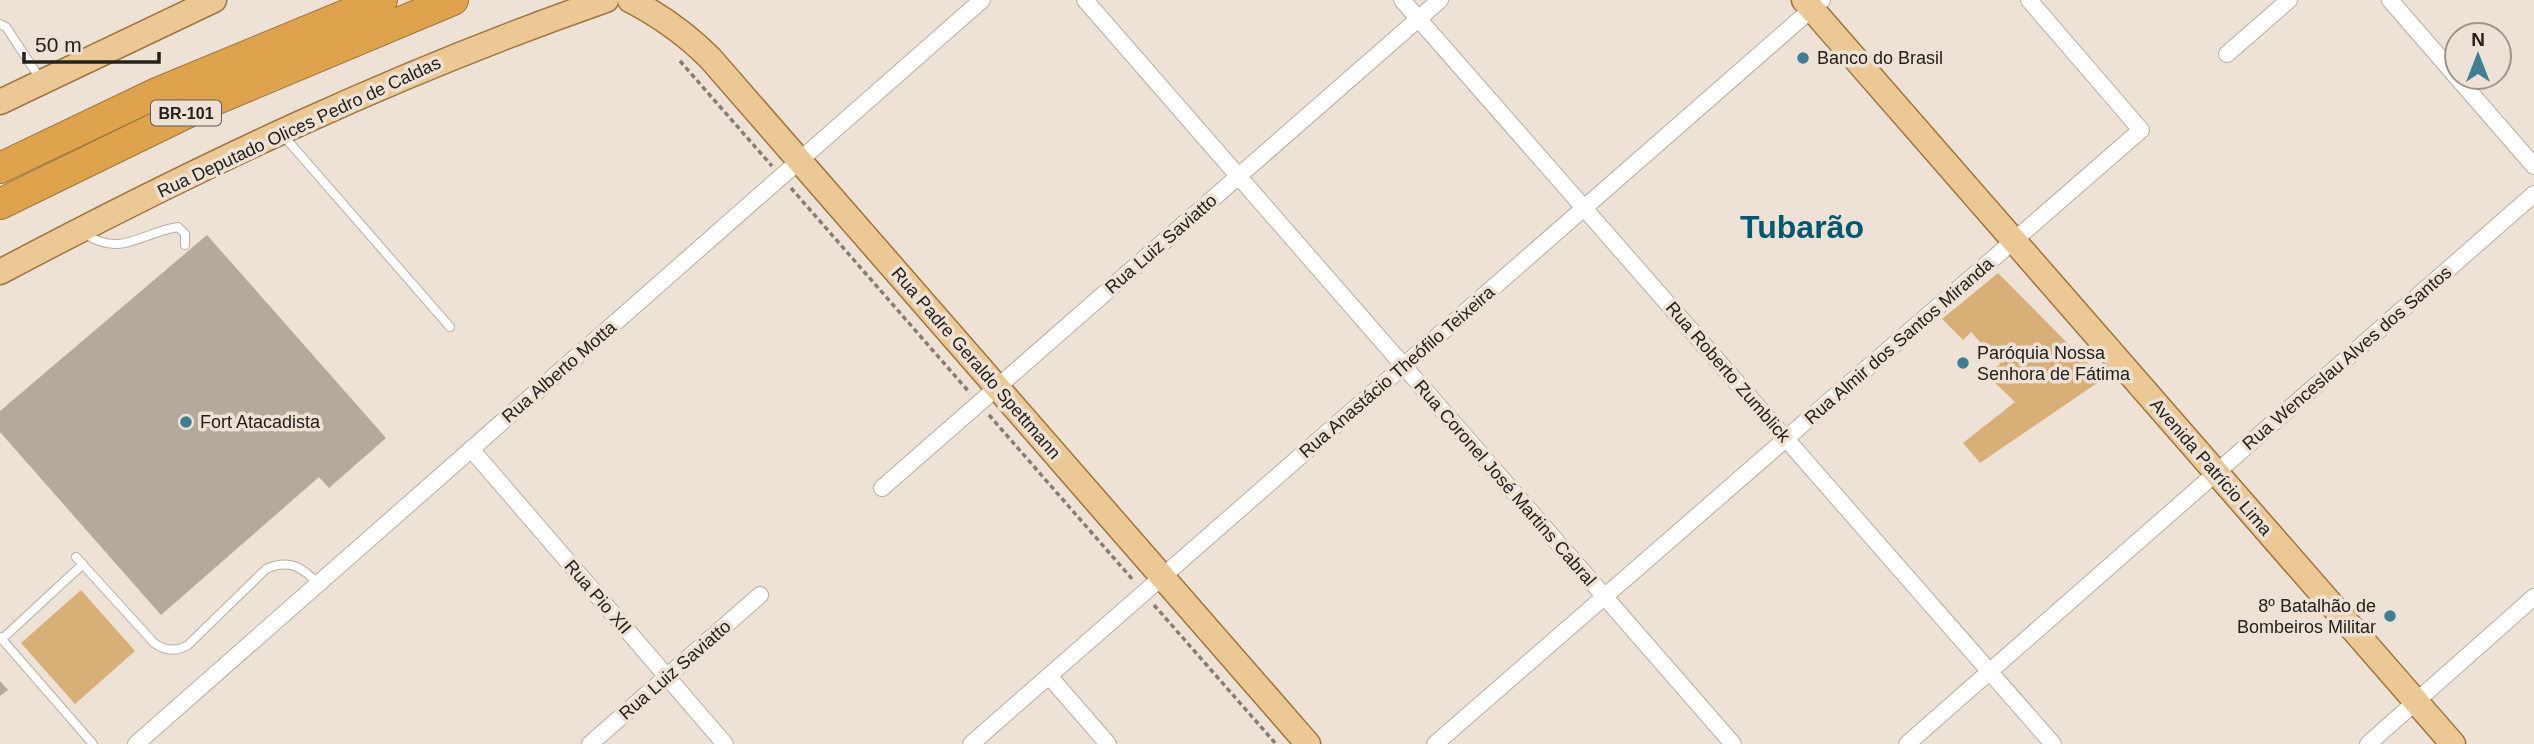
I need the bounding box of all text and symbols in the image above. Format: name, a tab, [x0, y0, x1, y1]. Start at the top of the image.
scale bar	[24, 21, 159, 65]
north arrow	[2443, 21, 2513, 91]
text: N	[2471, 29, 2485, 50]
text: 50 m	[35, 33, 82, 56]
place label: Banco do Brasil	[1817, 48, 1943, 68]
marker: Banco do Brasil	[1795, 50, 1811, 66]
street label: Rua Deputado Olices Pedro de Caldas	[154, 52, 444, 202]
road number: BR-101	[151, 100, 221, 125]
street label: Rua Luiz Saviatto	[1101, 190, 1221, 298]
district label: Tubarão	[1740, 209, 1864, 245]
street label: Rua Almir dos Santos Miranda	[1801, 253, 1998, 428]
street label: Rua Wenceslau Alves dos Santos	[2239, 262, 2455, 454]
street label: Rua Padre Geraldo Spettmann	[887, 263, 1065, 463]
street label: Rua Anastácio Theófilo Teixeira	[1296, 281, 1499, 462]
street label: Rua Roberto Zumblick	[1662, 298, 1795, 447]
street label: Rua Alberto Motta	[498, 317, 621, 427]
place label: Paróquia Nossa Senhora de Fátima	[1977, 343, 2131, 384]
marker: Paróquia Nossa Senhora de Fátima	[1955, 355, 1971, 371]
street label: Rua Coronel José Martins Cabral	[1410, 376, 1600, 590]
street label: Avenida Patrício Lima	[2146, 394, 2277, 540]
place label: Fort Atacadista	[200, 412, 321, 432]
marker: Fort Atacadista	[178, 414, 194, 430]
street label: Rua Pio XII	[561, 556, 635, 638]
place label: 8º Batalhão de Bombeiros Militar	[2237, 596, 2376, 637]
marker: 8º Batalhão de Bombeiros Militar	[2382, 608, 2398, 624]
street label: Rua Luiz Saviatto	[615, 616, 735, 724]

